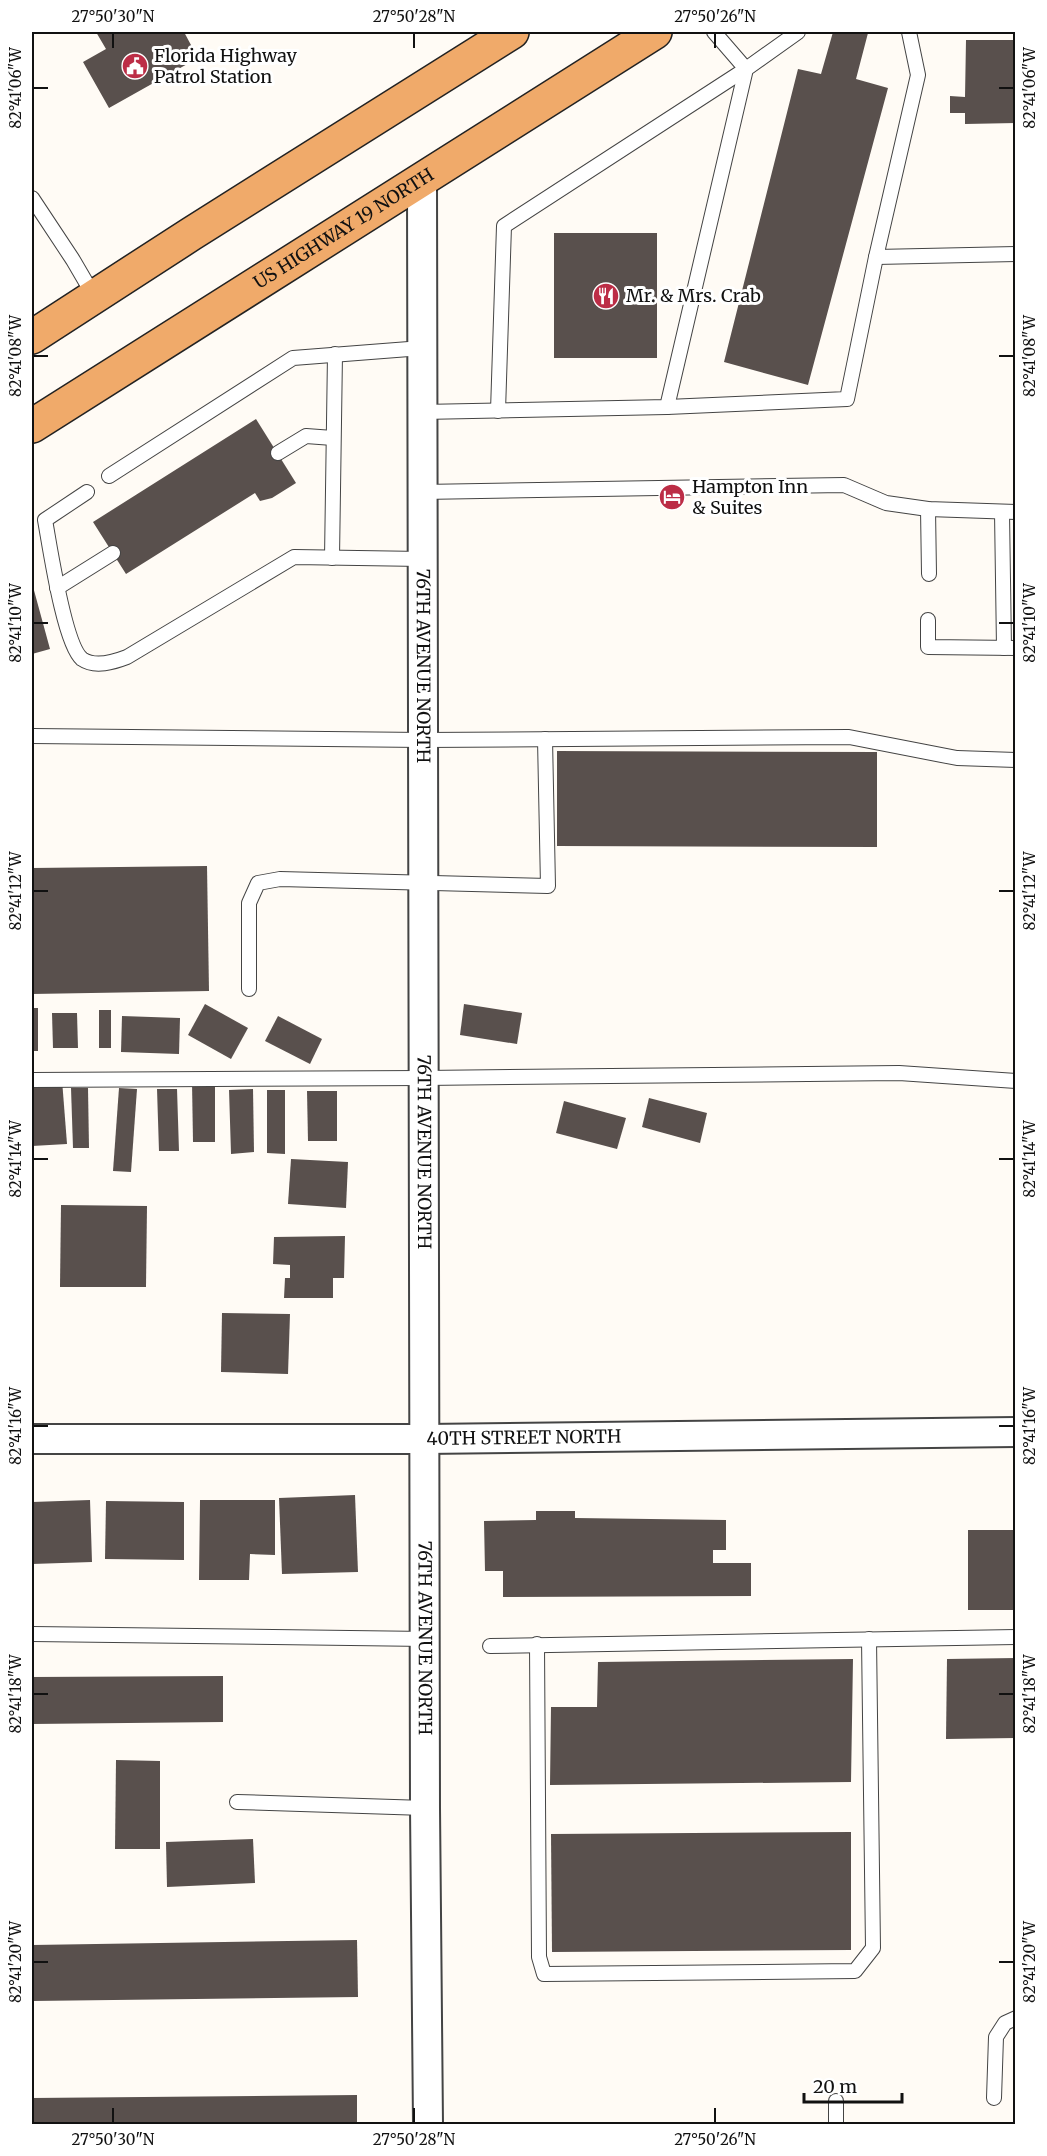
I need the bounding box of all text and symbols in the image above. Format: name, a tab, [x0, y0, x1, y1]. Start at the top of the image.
text: 27°50'30"N	[72, 7, 155, 26]
text: 27°50'28"N	[373, 7, 456, 26]
text: 27°50'26"N	[674, 7, 756, 26]
place label: Florida Highway Patrol Station	[154, 44, 297, 88]
text: 82°41'06"W	[6, 46, 25, 129]
text: 82°41'06"W	[1020, 46, 1039, 129]
public building icon: Florida Highway Patrol Station	[120, 51, 150, 81]
street label: US HIGHWAY 19 NORTH	[249, 163, 438, 294]
restaurant icon: Mr. & Mrs. Crab	[591, 281, 621, 311]
place label: Mr. & Mrs. Crab	[626, 284, 761, 307]
text: 82°41'08"W	[6, 314, 25, 397]
text: 82°41'08"W	[1020, 314, 1039, 397]
place label: Hampton Inn & Suites	[692, 475, 808, 519]
hotel icon: Hampton Inn & Suites	[657, 482, 687, 512]
street label: 76TH AVENUE NORTH	[412, 569, 435, 763]
text: 82°41'10"W	[6, 582, 25, 663]
text: 82°41'10"W	[1020, 582, 1039, 663]
text: 82°41'12"W	[6, 851, 25, 930]
text: 82°41'12"W	[1020, 851, 1039, 930]
street label: 76TH AVENUE NORTH	[413, 1055, 436, 1249]
text: 82°41'14"W	[6, 1119, 25, 1198]
text: 82°41'14"W	[1020, 1119, 1039, 1198]
text: 82°41'16"W	[6, 1386, 25, 1465]
text: 82°41'16"W	[1020, 1386, 1039, 1465]
street label: 40TH STREET NORTH	[426, 1425, 622, 1450]
street label: 76TH AVENUE NORTH	[414, 1541, 437, 1735]
text: 82°41'18"W	[6, 1654, 25, 1733]
text: 82°41'18"W	[1020, 1654, 1039, 1733]
text: 82°41'20"W	[6, 1920, 25, 2003]
text: 82°41'20"W	[1020, 1920, 1039, 2003]
scale bar	[804, 2066, 902, 2104]
text: 20 m	[813, 2075, 857, 2098]
text: 27°50'30"N	[72, 2130, 155, 2149]
text: 27°50'28"N	[373, 2130, 456, 2149]
text: 27°50'26"N	[674, 2130, 756, 2149]

